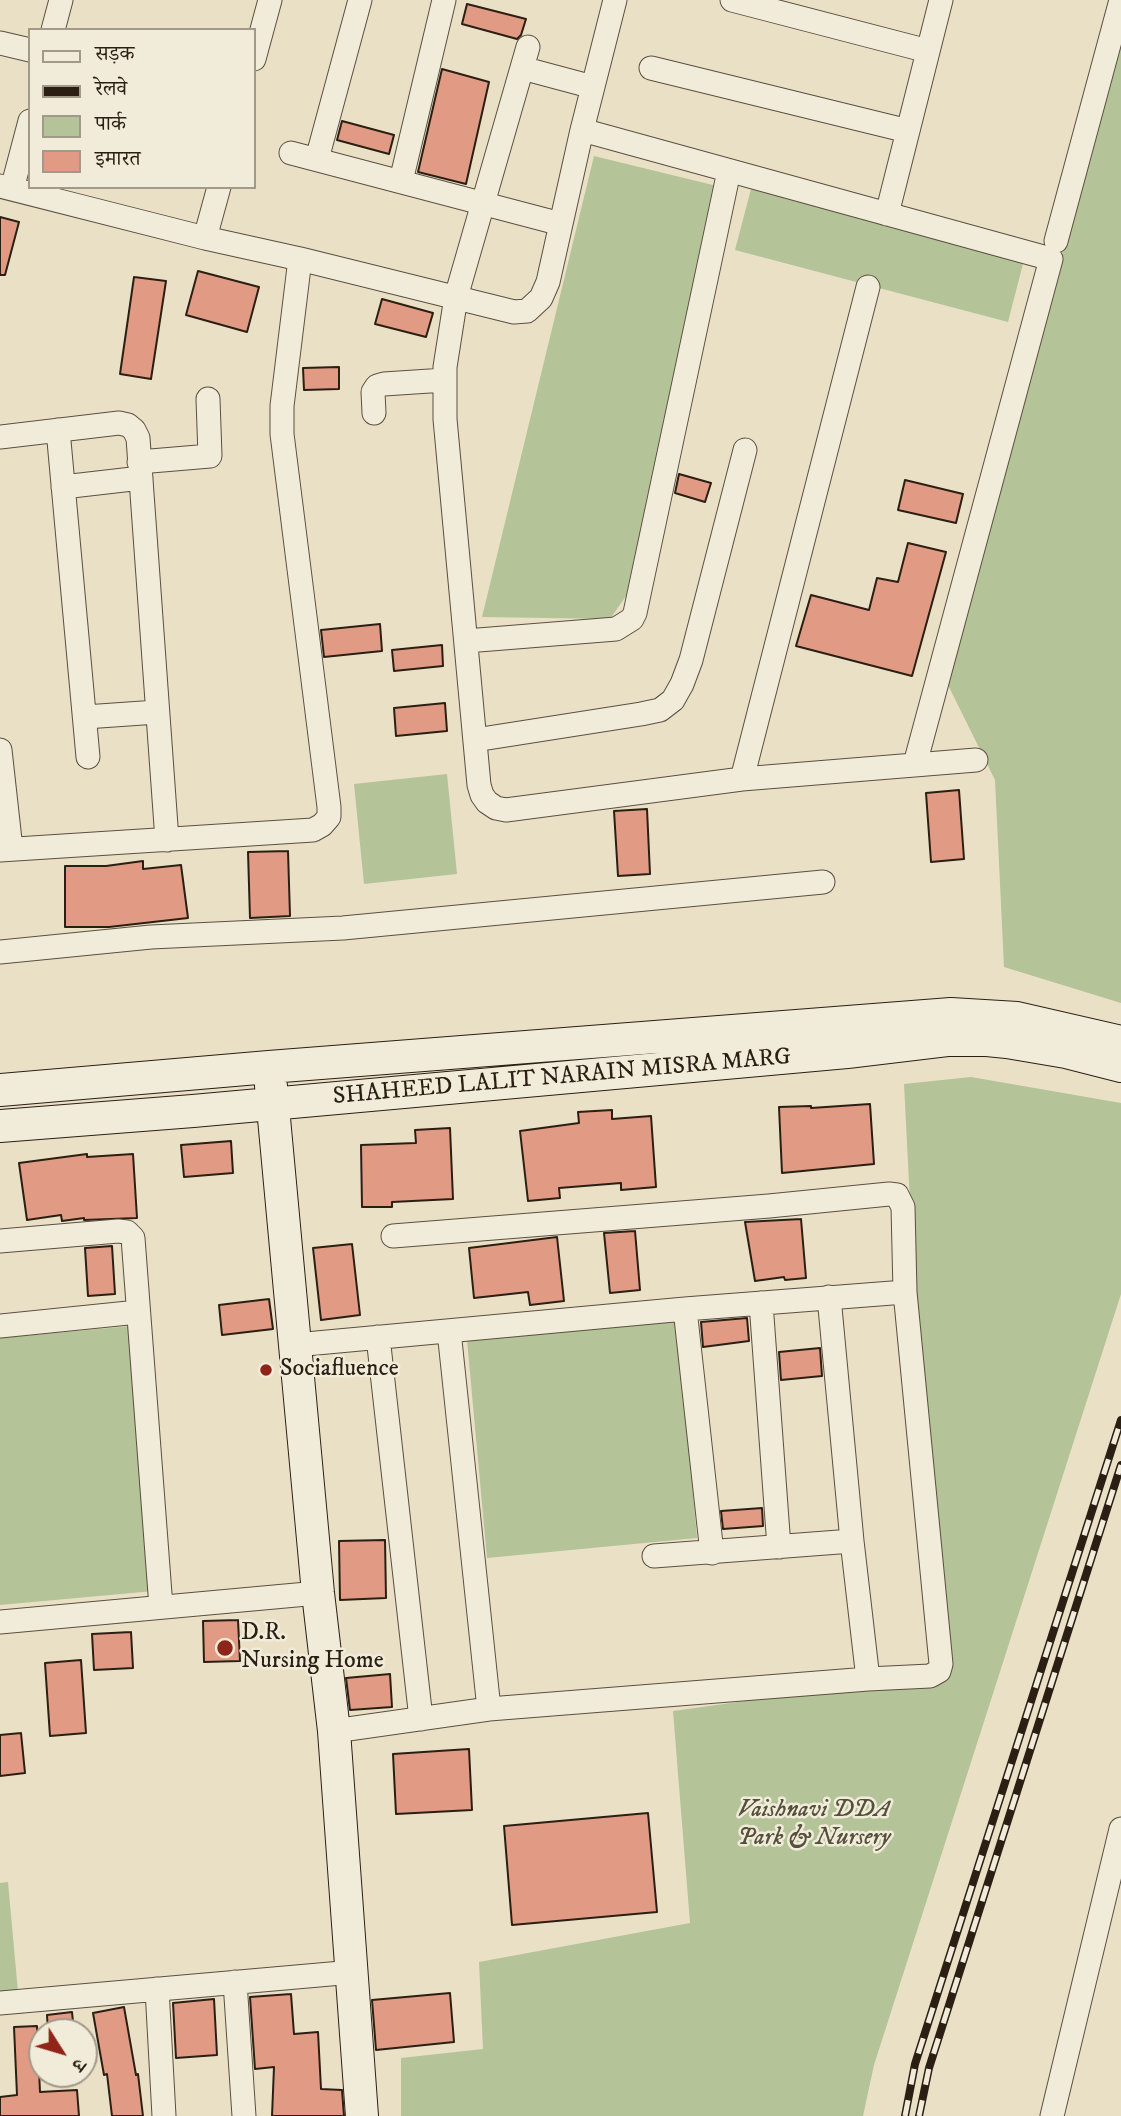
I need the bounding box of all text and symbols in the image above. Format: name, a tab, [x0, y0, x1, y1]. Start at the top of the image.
legend	[28, 28, 256, 189]
text: सड़क	[95, 41, 134, 67]
text: रेलवे	[95, 76, 127, 102]
text: पार्क	[95, 111, 126, 137]
text: इमारत	[95, 146, 141, 172]
street label: SHAHEED LALIT NARAIN MISRA MARG	[332, 1044, 792, 1112]
place label: Sociafluence	[280, 1356, 399, 1384]
marker: Sociafluence	[258, 1362, 274, 1378]
place label: D.R. Nursing Home	[241, 1620, 384, 1676]
marker: D.R. Nursing Home	[215, 1638, 235, 1658]
park label: Vaishnavi DDA Park & Nursery	[737, 1797, 891, 1853]
north arrow	[28, 2018, 98, 2088]
text: उ	[66, 2054, 91, 2076]

